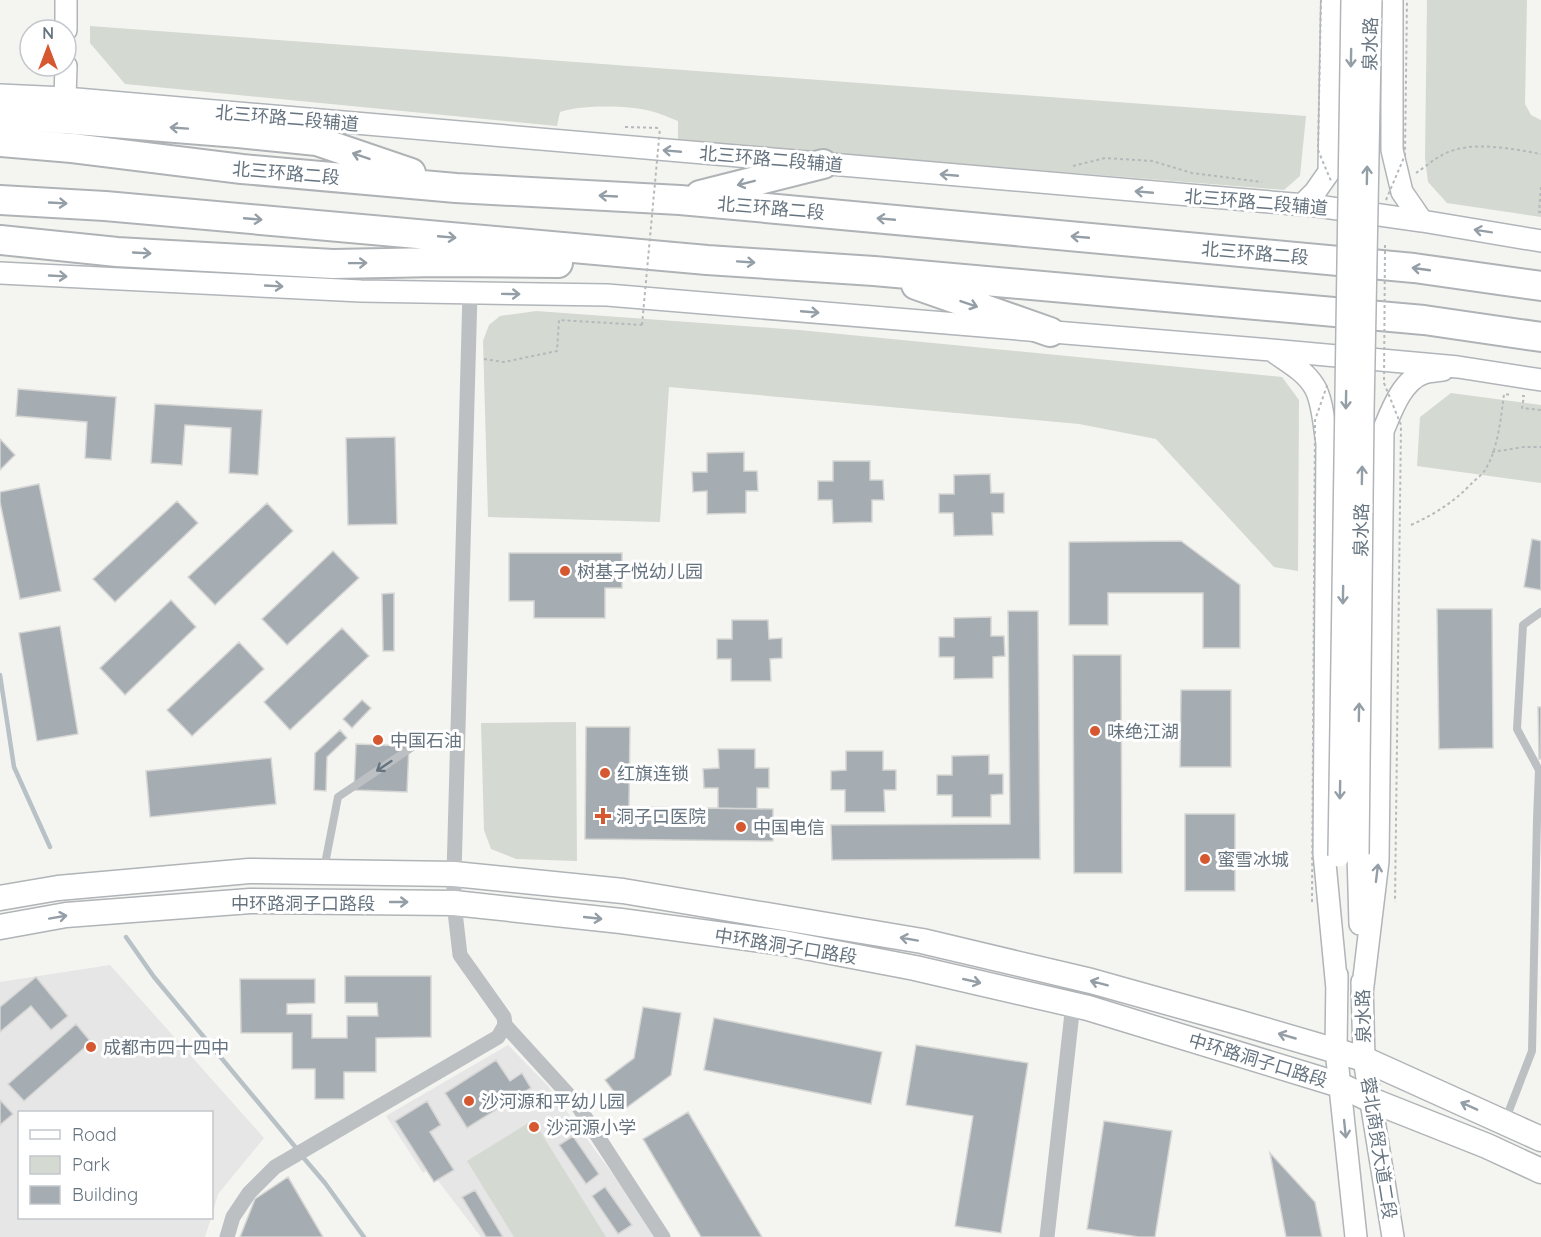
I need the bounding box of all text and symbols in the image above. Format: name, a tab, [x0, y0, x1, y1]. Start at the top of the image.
street label: 泉水路	[1358, 17, 1382, 71]
north arrow	[18, 18, 78, 78]
text: N	[42, 23, 54, 43]
one-way arrow	[1345, 48, 1357, 68]
street label: 北三环路二段辅道	[214, 100, 360, 136]
one-way arrow	[170, 122, 190, 133]
street label: 北三环路二段辅道	[698, 141, 844, 177]
one-way arrow	[662, 145, 682, 156]
one-way arrow	[352, 150, 371, 161]
street label: 北三环路二段	[231, 157, 341, 189]
one-way arrow	[1361, 165, 1373, 185]
one-way arrow	[940, 169, 960, 180]
one-way arrow	[736, 178, 755, 190]
street label: 北三环路二段辅道	[1183, 184, 1329, 220]
one-way arrow	[1134, 186, 1154, 197]
one-way arrow	[599, 191, 619, 202]
street label: 北三环路二段	[716, 192, 826, 224]
one-way arrow	[48, 198, 68, 209]
one-way arrow	[877, 213, 897, 224]
one-way arrow	[242, 214, 262, 225]
one-way arrow	[1474, 226, 1494, 237]
one-way arrow	[1071, 231, 1091, 242]
one-way arrow	[436, 232, 456, 243]
street label: 北三环路二段	[1200, 237, 1310, 269]
one-way arrow	[131, 248, 151, 259]
one-way arrow	[347, 257, 367, 269]
one-way arrow	[735, 257, 755, 268]
one-way arrow	[1411, 264, 1431, 275]
one-way arrow	[48, 270, 68, 281]
one-way arrow	[264, 281, 284, 292]
one-way arrow	[501, 288, 521, 300]
one-way arrow	[959, 299, 978, 310]
one-way arrow	[800, 307, 820, 318]
one-way arrow	[1340, 390, 1352, 410]
one-way arrow	[1356, 465, 1368, 485]
street label: 泉水路	[1349, 503, 1373, 557]
place label: 树基子悦幼儿园	[577, 560, 703, 583]
marker: 树基子悦幼儿园	[558, 564, 572, 578]
one-way arrow	[1337, 585, 1349, 605]
one-way arrow	[1353, 702, 1365, 722]
place label: 味绝江湖	[1107, 720, 1179, 743]
marker: 味绝江湖	[1088, 724, 1102, 738]
place label: 中国石油	[390, 729, 462, 752]
marker: 中国石油	[371, 733, 385, 747]
one-way arrow	[376, 760, 393, 772]
place label: 红旗连锁	[617, 762, 689, 785]
marker: 红旗连锁	[598, 766, 612, 780]
one-way arrow	[1334, 780, 1346, 800]
place label: 洞子口医院	[616, 805, 706, 828]
marker: 洞子口医院	[594, 807, 612, 825]
place label: 中国电信	[753, 816, 825, 839]
marker: 中国电信	[734, 820, 748, 834]
place label: 蜜雪冰城	[1217, 848, 1289, 871]
marker: 蜜雪冰城	[1198, 852, 1212, 866]
one-way arrow	[1371, 864, 1382, 884]
street label: 中环路洞子口路段	[231, 892, 375, 915]
one-way arrow	[388, 896, 408, 908]
one-way arrow	[47, 911, 67, 922]
one-way arrow	[583, 913, 602, 924]
street label: 中环路洞子口路段	[713, 923, 859, 969]
one-way arrow	[900, 933, 920, 944]
one-way arrow	[962, 975, 981, 987]
one-way arrow	[1090, 977, 1109, 989]
street label: 泉水路	[1351, 989, 1375, 1043]
street label: 中环路洞子口路段	[1186, 1028, 1330, 1092]
one-way arrow	[1278, 1030, 1297, 1041]
place label: 成都市四十四中	[103, 1036, 229, 1059]
marker: 成都市四十四中	[84, 1040, 98, 1054]
street label: 蓉北商贸大道二段	[1356, 1075, 1402, 1221]
place label: 沙河源和平幼儿园	[481, 1090, 625, 1113]
marker: 沙河源和平幼儿园	[462, 1094, 476, 1108]
one-way arrow	[1460, 1100, 1478, 1111]
legend	[18, 1111, 213, 1219]
place label: 沙河源小学	[546, 1116, 636, 1139]
one-way arrow	[1340, 1119, 1351, 1139]
marker: 沙河源小学	[527, 1120, 541, 1134]
text: Road	[72, 1123, 117, 1146]
text: Park	[72, 1153, 110, 1176]
text: Building	[72, 1183, 138, 1206]

